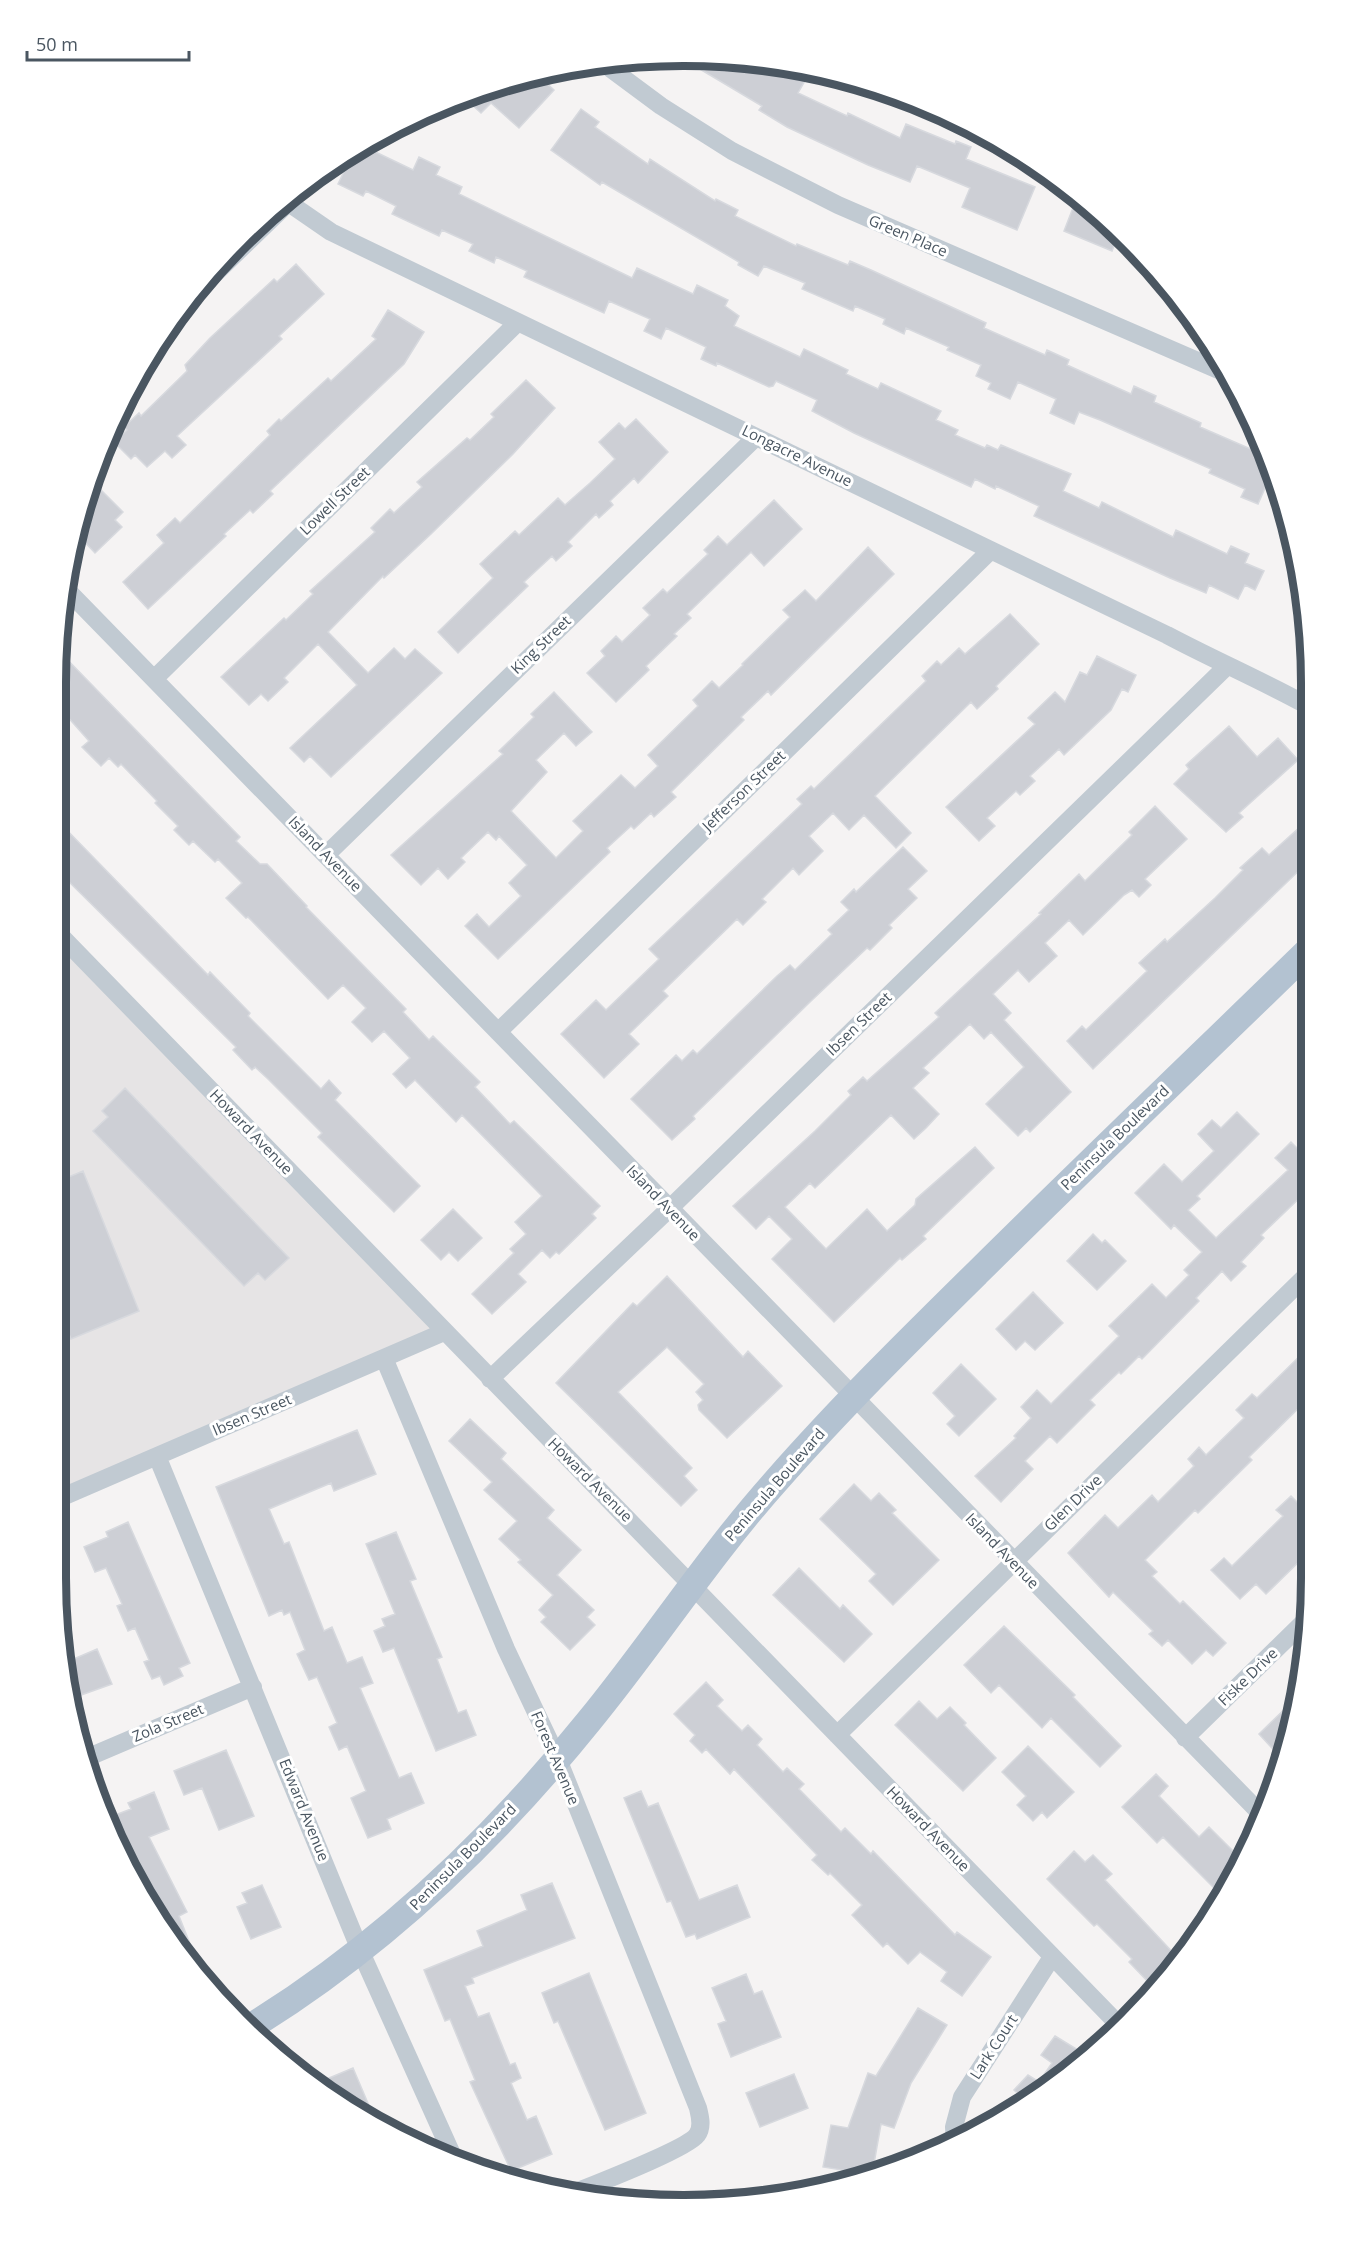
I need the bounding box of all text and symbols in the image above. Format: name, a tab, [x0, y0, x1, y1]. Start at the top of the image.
scale bar	[27, 24, 189, 62]
text: 50 m	[36, 32, 78, 56]
street label: Green Place	[866, 210, 951, 261]
street label: Longacre Avenue	[739, 420, 856, 490]
street label: Lowell Street	[295, 462, 374, 539]
street label: King Street	[506, 611, 575, 678]
street label: Jefferson Street	[696, 745, 789, 836]
street label: Island Avenue	[284, 811, 367, 895]
street label: Ibsen Street	[821, 987, 895, 1060]
street label: Peninsula Boulevard	[1056, 1080, 1173, 1194]
street label: Howard Avenue	[206, 1084, 298, 1178]
street label: Island Avenue	[622, 1160, 705, 1244]
street label: Ibsen Street	[209, 1388, 294, 1440]
street label: Peninsula Boulevard	[720, 1424, 829, 1545]
street label: Howard Avenue	[544, 1433, 637, 1526]
street label: Glen Drive	[1039, 1470, 1105, 1535]
street label: Island Avenue	[961, 1508, 1044, 1592]
street label: Fiske Drive	[1213, 1643, 1281, 1710]
street label: Zola Street	[129, 1698, 206, 1746]
street label: Forest Avenue	[527, 1708, 585, 1808]
street label: Edward Avenue	[275, 1755, 335, 1864]
street label: Howard Avenue	[883, 1781, 975, 1875]
street label: Peninsula Boulevard	[405, 1799, 520, 1914]
street label: Lark Court	[965, 2010, 1021, 2083]

